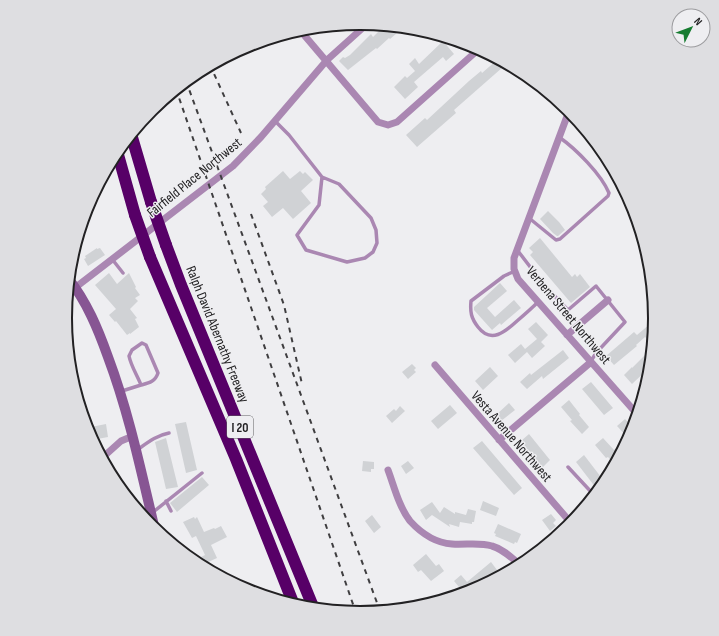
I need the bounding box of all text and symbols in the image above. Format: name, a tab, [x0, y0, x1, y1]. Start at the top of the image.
north arrow	[671, 8, 711, 48]
text: N	[691, 15, 705, 28]
street label: Fairfield Place Northwest	[143, 134, 245, 221]
street label: Ralph David Abernathy Freeway	[182, 263, 253, 406]
street label: Verbena Street Northwest	[523, 263, 614, 368]
street label: Vesta Avenue Northwest	[468, 387, 556, 485]
road number: I 20	[227, 416, 253, 438]

